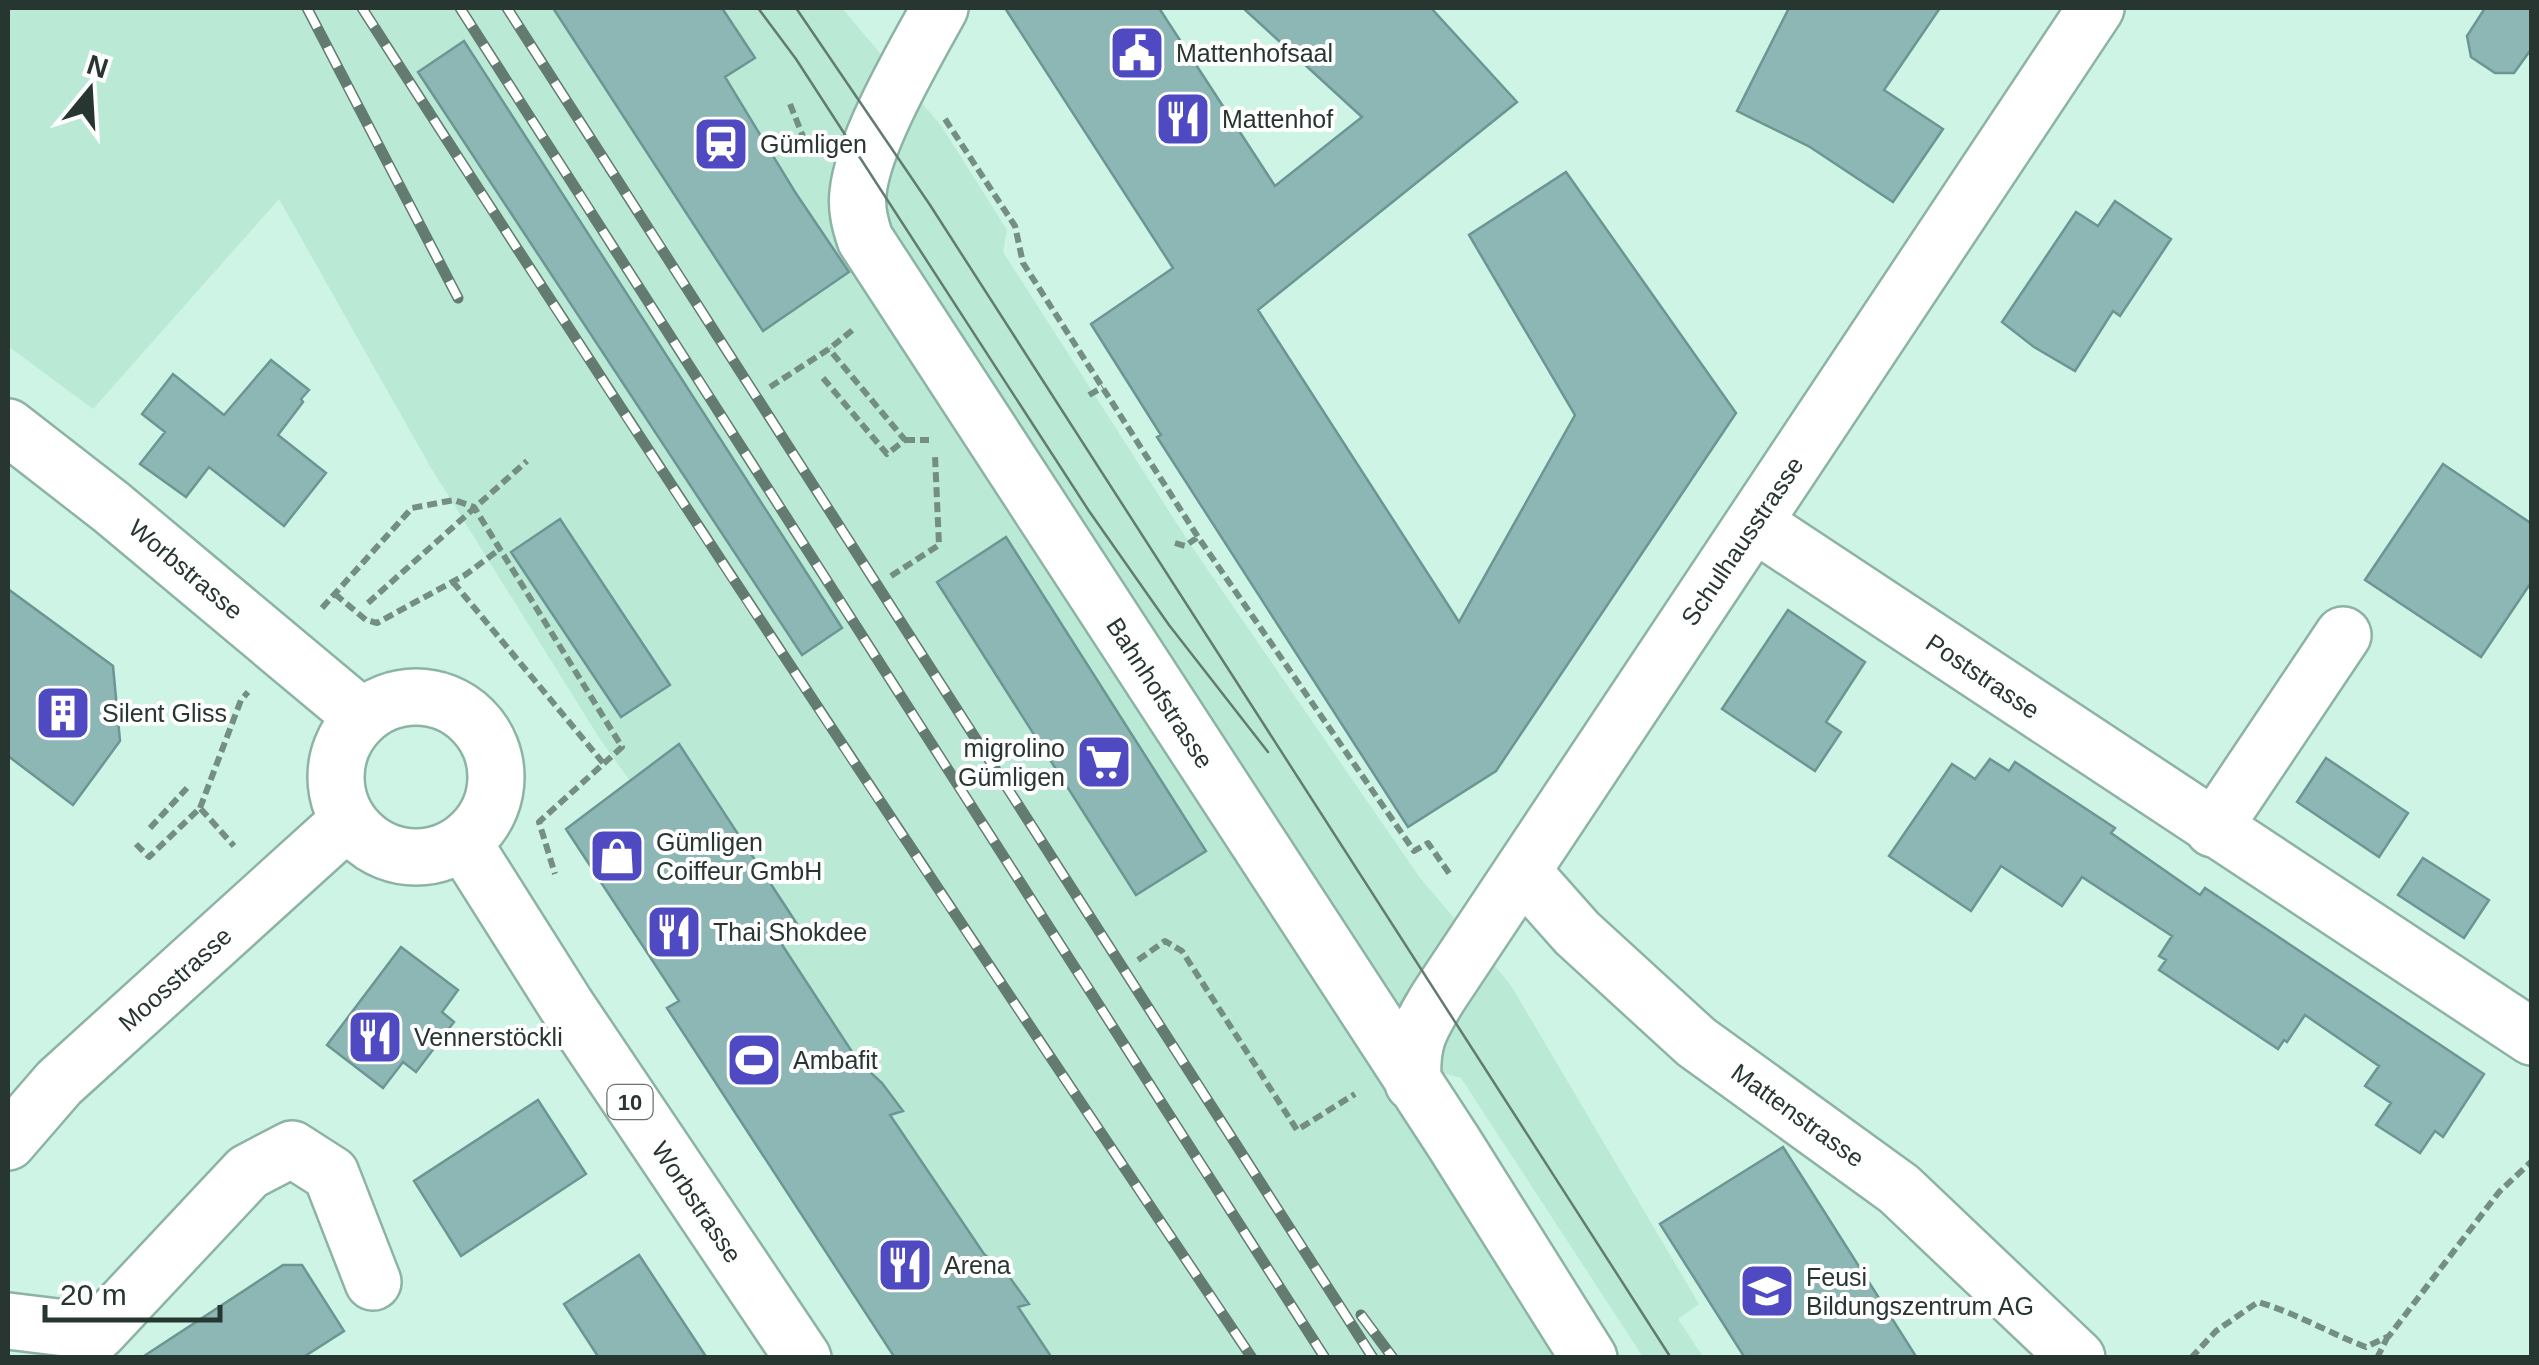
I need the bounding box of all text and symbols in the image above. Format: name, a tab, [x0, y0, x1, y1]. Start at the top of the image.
public building icon: Mattenhofsaal	[1107, 23, 1167, 83]
place label: Mattenhofsaal	[1176, 39, 1333, 67]
north arrow	[40, 40, 140, 140]
text: N	[83, 49, 112, 85]
restaurant icon: Mattenhof	[1153, 89, 1213, 149]
place label: Mattenhof	[1222, 105, 1333, 133]
station icon: Gümligen	[691, 114, 751, 174]
place label: Gümligen	[760, 130, 867, 158]
street label: Schulhausstrasse	[1675, 451, 1809, 631]
street label: Worbstrasse	[123, 513, 249, 625]
street label: Bahnhofstrasse	[1101, 613, 1219, 773]
street label: Poststrasse	[1921, 628, 2045, 724]
building icon: Silent Gliss	[33, 683, 93, 743]
place label: Silent Gliss	[102, 699, 227, 727]
supermarket icon: migrolino Gümligen	[1074, 732, 1134, 792]
place label: migrolino Gümligen	[958, 734, 1065, 791]
shop icon: Gümligen Coiffeur GmbH	[587, 826, 647, 886]
place label: Gümligen Coiffeur GmbH	[656, 828, 822, 885]
restaurant icon: Thai Shokdee	[644, 902, 704, 962]
place label: Thai Shokdee	[713, 918, 867, 946]
street label: Moosstrasse	[113, 921, 237, 1037]
restaurant icon: Vennerstöckli	[345, 1007, 405, 1067]
place label: Vennerstöckli	[414, 1023, 563, 1051]
sports icon: Ambafit	[724, 1030, 784, 1090]
place label: Ambafit	[793, 1046, 878, 1074]
street label: Mattenstrasse	[1726, 1058, 1870, 1172]
road number: 10	[608, 1085, 652, 1119]
street label: Worbstrasse	[646, 1136, 748, 1268]
restaurant icon: Arena	[875, 1235, 935, 1295]
place label: Arena	[944, 1251, 1011, 1279]
scale bar	[45, 1260, 220, 1322]
school or university icon: Feusi Bildungszentrum AG	[1737, 1261, 1797, 1321]
place label: Feusi Bildungszentrum AG	[1806, 1263, 2034, 1320]
text: 20 m	[60, 1278, 127, 1311]

